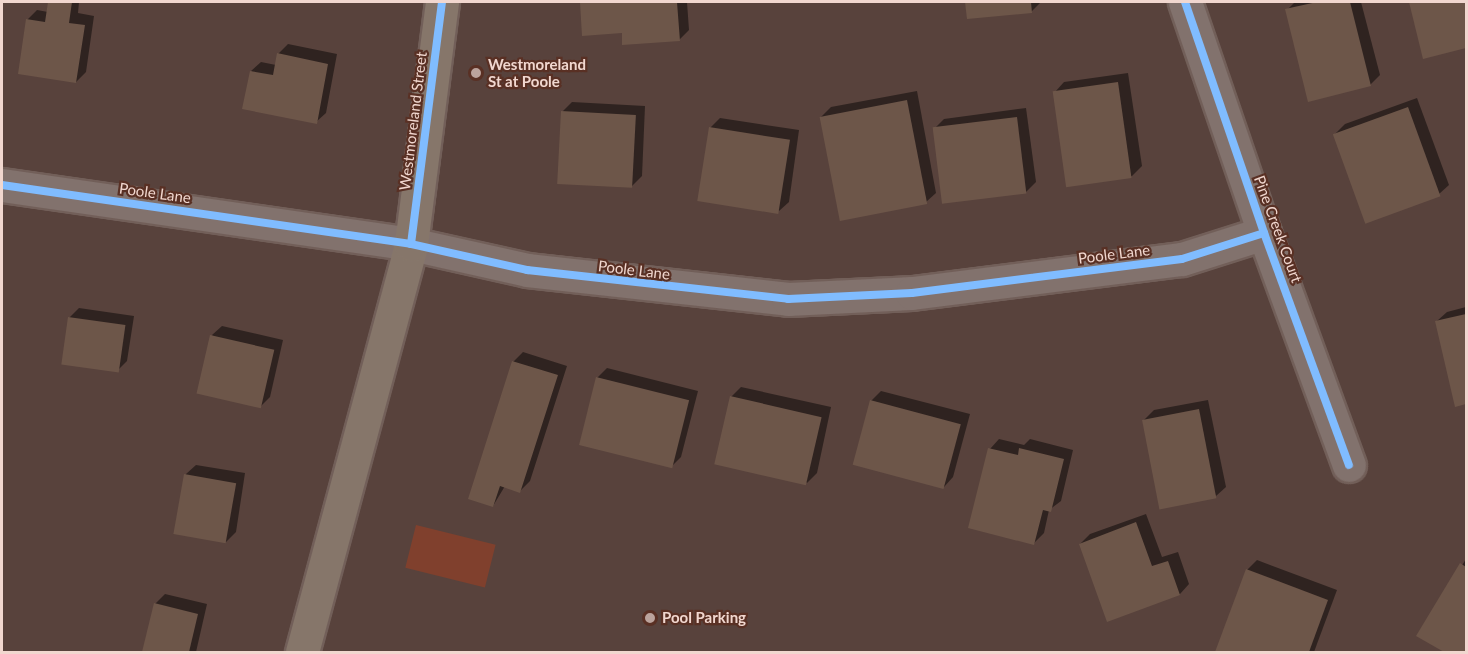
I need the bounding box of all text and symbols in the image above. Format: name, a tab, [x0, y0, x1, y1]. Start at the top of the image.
street label: Westmoreland Street	[396, 51, 430, 191]
place label: Westmoreland St at Poole	[488, 55, 586, 90]
marker: Westmoreland St at Poole	[469, 66, 483, 80]
street label: Pine Creek Court	[1250, 173, 1306, 285]
street label: Poole Lane	[118, 179, 192, 207]
street label: Poole Lane	[1077, 241, 1151, 267]
street label: Poole Lane	[597, 257, 671, 283]
place label: Pool Parking	[662, 609, 746, 627]
marker: Pool Parking	[643, 611, 657, 625]

